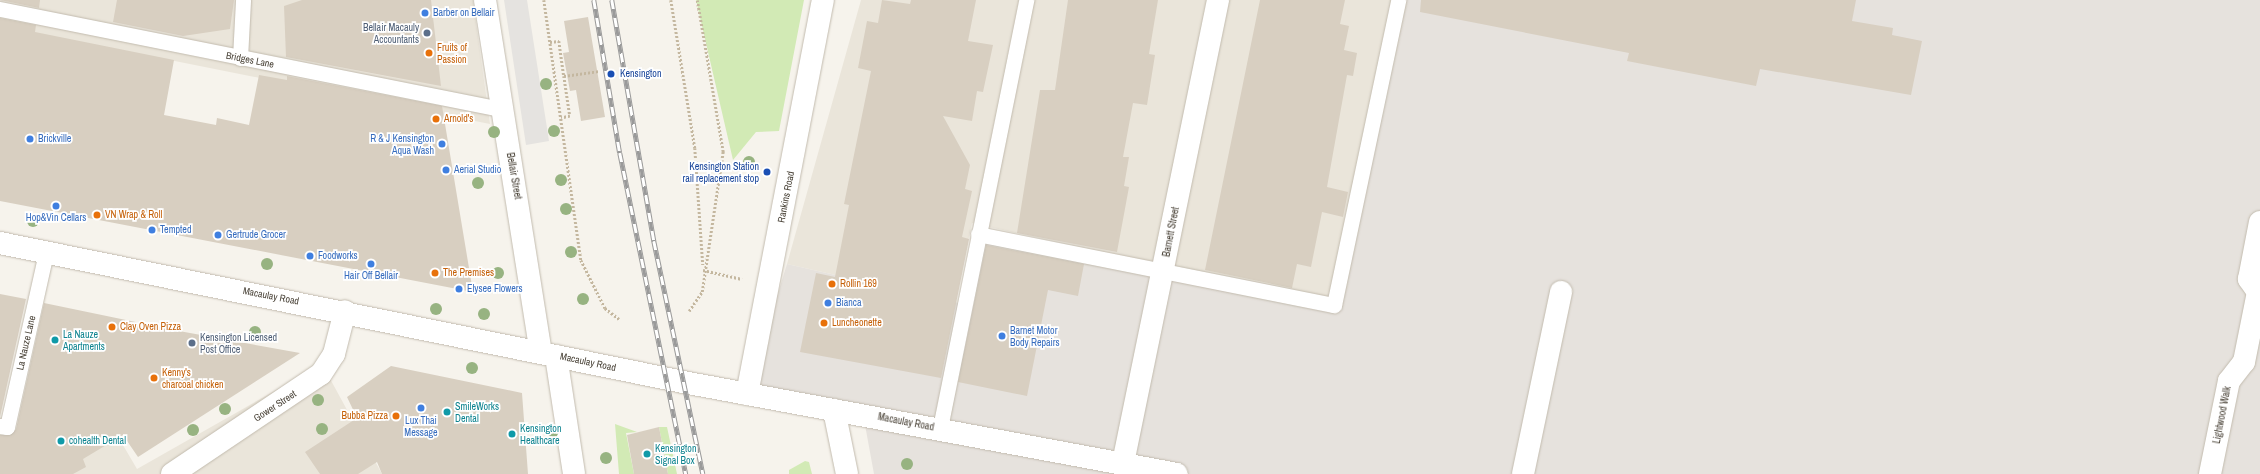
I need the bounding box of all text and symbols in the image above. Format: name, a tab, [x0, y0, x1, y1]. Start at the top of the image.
place label: Barber on Bellair	[433, 7, 495, 19]
marker: Barber on Bellair	[420, 8, 430, 18]
place label: Bellair Macauly Accountants	[363, 21, 419, 44]
marker: Bellair Macauly Accountants	[422, 28, 432, 38]
place label: Fruits of Passion	[437, 41, 467, 64]
marker: Fruits of Passion	[424, 48, 434, 58]
street label: Bridges Lane	[225, 49, 275, 71]
marker: Kensington	[605, 68, 617, 80]
place label: Kensington	[620, 68, 661, 80]
place label: Arnold's	[444, 113, 473, 125]
marker: Arnold's	[431, 114, 441, 124]
place label: R & J Kensington Aqua Wash	[370, 132, 434, 156]
place label: Brickville	[38, 133, 71, 145]
marker: Brickville	[25, 134, 35, 144]
marker: R & J Kensington Aqua Wash	[437, 139, 447, 149]
street label: Bellair Street	[504, 152, 524, 200]
place label: Kensington Station rail replacement stop	[682, 160, 759, 184]
place label: Aerial Studio	[454, 164, 501, 176]
marker: Aerial Studio	[441, 165, 451, 175]
marker: Kensington Station rail replacement stop	[762, 167, 772, 177]
street label: Rankins Road	[775, 170, 797, 224]
marker: Hop&Vin Cellars	[51, 201, 61, 211]
street label: Barnett Street	[1160, 206, 1182, 258]
place label: VN Wrap & Roll	[105, 209, 162, 221]
marker: VN Wrap & Roll	[92, 210, 102, 220]
place label: Hop&Vin Cellars	[26, 212, 86, 224]
place label: Tempted	[160, 224, 191, 236]
marker: Tempted	[147, 225, 157, 235]
place label: Gertrude Grocer	[226, 229, 286, 241]
marker: Gertrude Grocer	[213, 230, 223, 240]
place label: Foodworks	[318, 250, 358, 262]
marker: Foodworks	[305, 251, 315, 261]
marker: Hair Off Bellair	[366, 259, 376, 269]
place label: The Premises	[443, 267, 494, 279]
marker: The Premises	[430, 268, 440, 278]
place label: Hair Off Bellair	[344, 270, 398, 282]
place label: Rollin 169	[840, 278, 877, 290]
marker: Rollin 169	[827, 279, 837, 289]
place label: Elysee Flowers	[467, 283, 523, 295]
marker: Elysee Flowers	[454, 284, 464, 294]
street label: Macaulay Road	[242, 285, 300, 307]
place label: Bianca	[836, 297, 862, 309]
marker: Bianca	[823, 298, 833, 308]
street label: La Nauze Lane	[14, 315, 38, 371]
place label: Luncheonette	[832, 317, 882, 329]
marker: Luncheonette	[819, 318, 829, 328]
place label: Clay Oven Pizza	[120, 321, 181, 333]
marker: Clay Oven Pizza	[107, 322, 117, 332]
place label: Barnet Motor Body Repairs	[1010, 324, 1060, 348]
place label: La Nauze Apartments	[63, 328, 105, 352]
place label: Kensington Licensed Post Office	[200, 331, 277, 354]
marker: Barnet Motor Body Repairs	[997, 331, 1007, 341]
marker: La Nauze Apartments	[50, 335, 60, 345]
marker: Kensington Licensed Post Office	[187, 338, 197, 348]
street label: Macaulay Road	[559, 350, 617, 374]
place label: Kenny's charcoal chicken	[162, 366, 224, 390]
marker: Kenny's charcoal chicken	[149, 373, 159, 383]
street label: Lightwood Walk	[2211, 385, 2233, 445]
street label: Gower Street	[251, 388, 299, 424]
place label: SmileWorks Dental	[455, 400, 499, 424]
marker: Lux Thai Message	[416, 403, 426, 413]
marker: SmileWorks Dental	[442, 407, 452, 417]
place label: Bubba Pizza	[342, 410, 388, 422]
marker: Bubba Pizza	[391, 411, 401, 421]
street label: Macaulay Road	[877, 411, 935, 433]
place label: Lux Thai Message	[404, 414, 438, 438]
place label: Kensington Healthcare	[520, 422, 561, 446]
marker: Kensington Healthcare	[507, 429, 517, 439]
place label: cohealth Dental	[69, 435, 126, 447]
marker: cohealth Dental	[56, 436, 66, 446]
place label: Kensington Signal Box	[655, 442, 696, 466]
marker: Kensington Signal Box	[642, 449, 652, 459]

